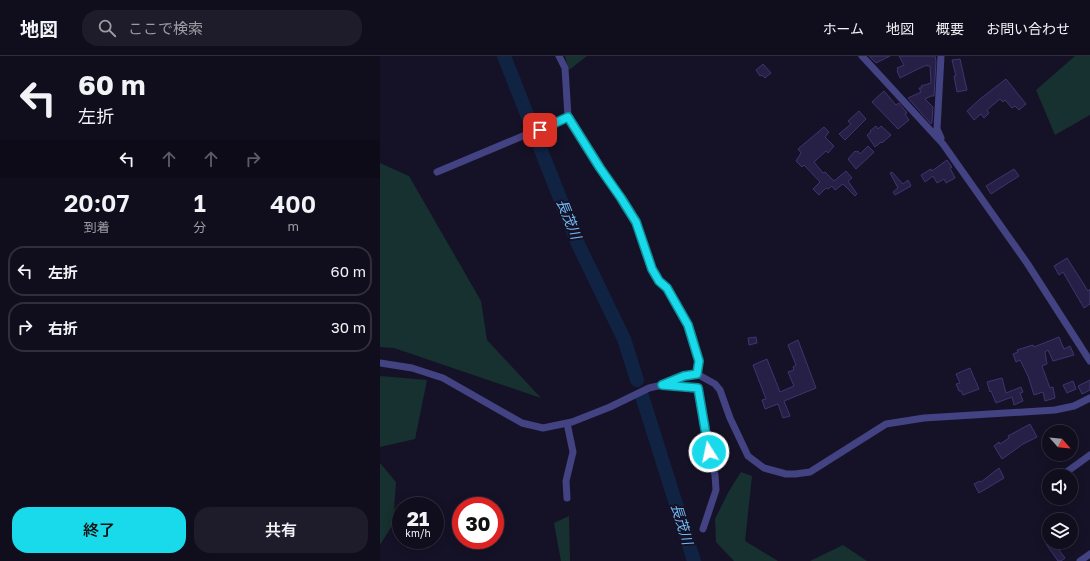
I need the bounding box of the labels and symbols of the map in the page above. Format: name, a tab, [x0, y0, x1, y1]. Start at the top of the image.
pin	[523, 113, 557, 147]
water label: 長茂川	[554, 196, 586, 243]
north arrow	[1042, 425, 1078, 461]
position arrow	[688, 431, 730, 473]
speed limit sign: 30	[452, 497, 504, 549]
water label: 長茂川	[668, 501, 697, 548]

